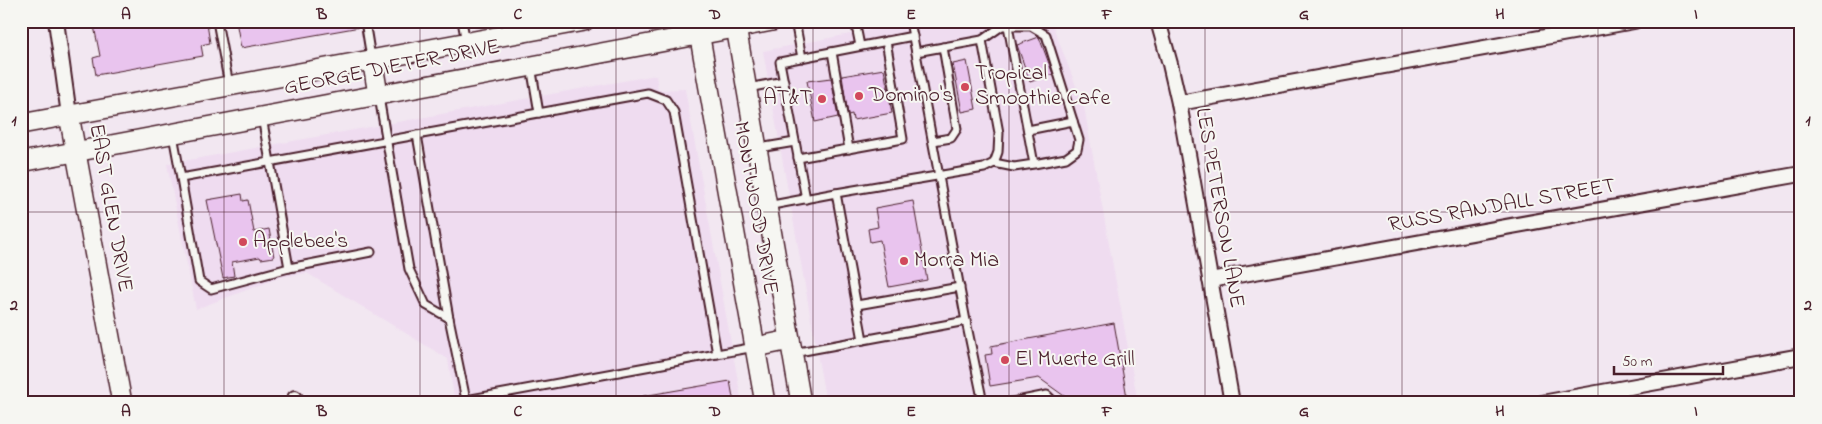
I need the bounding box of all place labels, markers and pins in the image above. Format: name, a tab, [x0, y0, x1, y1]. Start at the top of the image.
place label: Tropical Smoothie Cafe	[975, 58, 1110, 115]
place label: Domino's	[868, 80, 953, 112]
marker: Tropical Smoothie Cafe	[959, 81, 971, 93]
place label: AT&T	[763, 83, 812, 115]
marker: Domino's	[853, 90, 865, 102]
marker: AT&T	[816, 93, 828, 105]
place label: Applebee's	[253, 226, 348, 258]
marker: Applebee's	[237, 236, 249, 248]
place label: Morra Mia	[914, 245, 999, 277]
marker: Morra Mia	[898, 255, 910, 267]
place label: El Muerte Grill	[1015, 344, 1135, 376]
marker: El Muerte Grill	[999, 354, 1011, 366]

